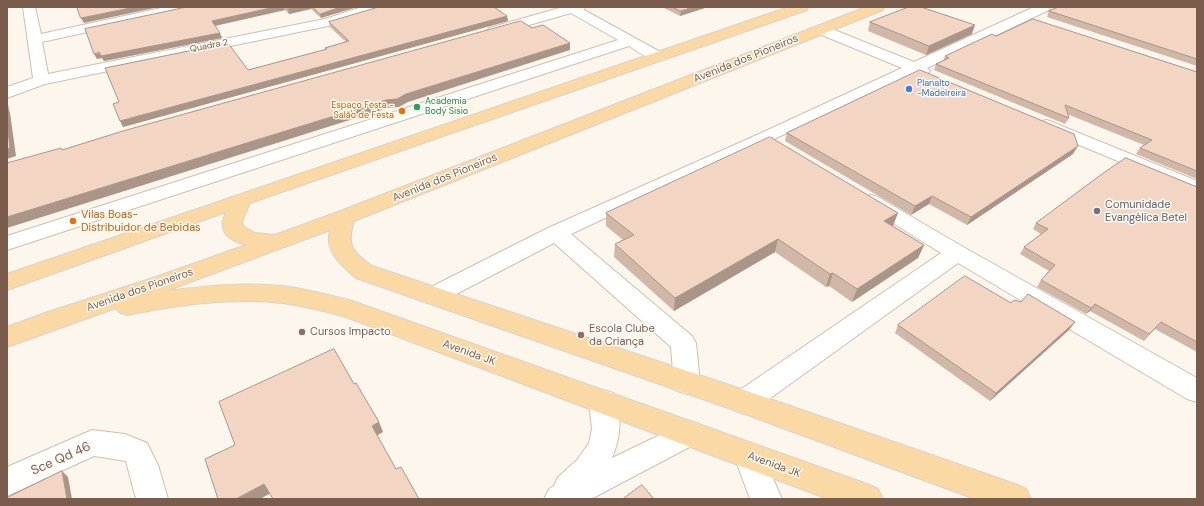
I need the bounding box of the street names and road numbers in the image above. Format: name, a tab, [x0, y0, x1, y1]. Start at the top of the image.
street label: Avenida dos Pioneiros	[692, 32, 800, 86]
street label: Quadra 2	[189, 37, 229, 55]
street label: Avenida dos Pioneiros	[391, 151, 499, 205]
street label: Avenida dos Pioneiros	[85, 266, 195, 314]
street label: Avenida JK	[441, 337, 497, 369]
street label: Sce Qd 46	[29, 439, 93, 479]
street label: Avenida JK	[746, 449, 802, 481]

